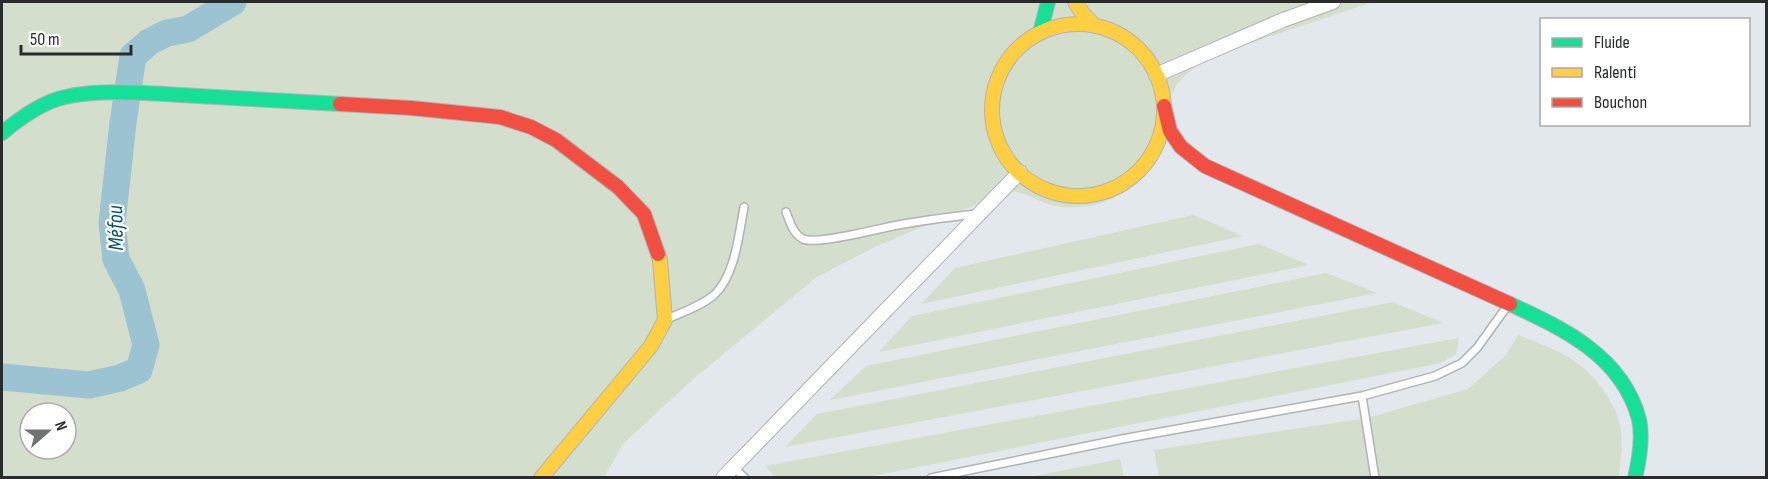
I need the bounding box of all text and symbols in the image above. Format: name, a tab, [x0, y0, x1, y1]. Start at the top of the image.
scale bar	[21, 18, 130, 56]
legend	[1540, 18, 1750, 126]
text: 50 m	[30, 29, 60, 50]
text: Fluide	[1594, 32, 1630, 53]
text: Ralenti	[1594, 62, 1636, 83]
text: Bouchon	[1594, 92, 1647, 113]
water label: Méfou	[102, 205, 130, 251]
north arrow	[18, 401, 78, 461]
text: N	[50, 419, 71, 434]

